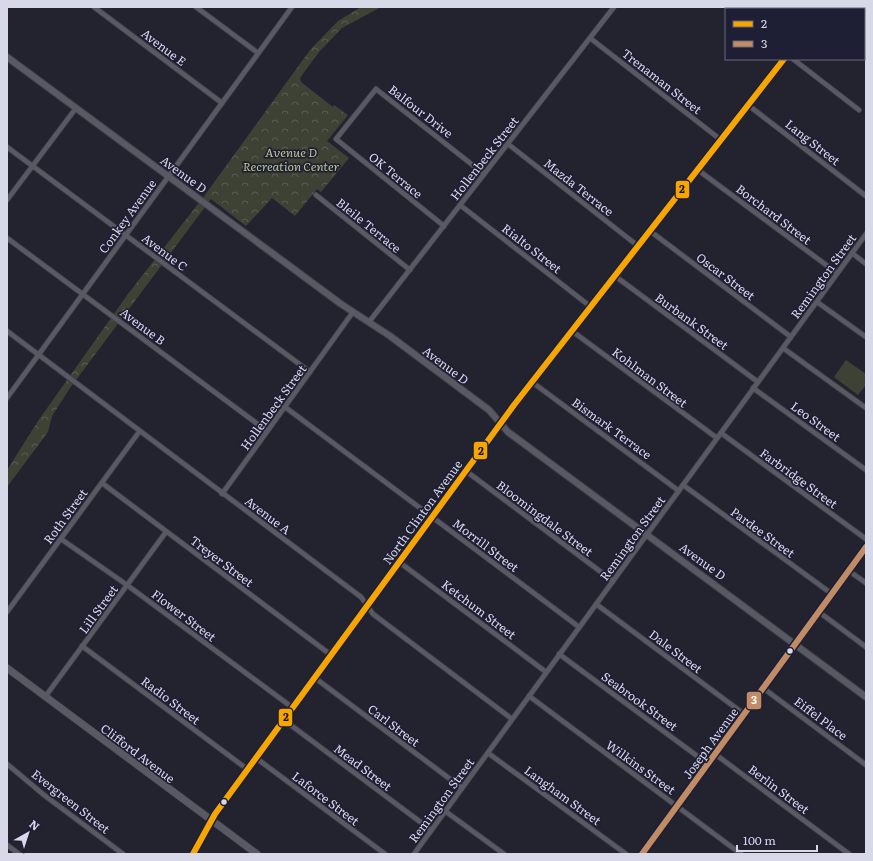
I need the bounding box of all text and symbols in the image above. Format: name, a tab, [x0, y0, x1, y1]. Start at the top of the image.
legend	[725, 8, 865, 60]
text: 2	[761, 14, 767, 32]
street label: Avenue E	[138, 24, 191, 70]
text: 3	[761, 34, 768, 52]
street label: Trenaman Street	[618, 44, 706, 118]
street label: Balfour Drive	[385, 80, 457, 142]
street label: Hollenbeck Street	[446, 112, 523, 204]
street label: Lang Street	[782, 115, 844, 169]
park label: Avenue D Recreation Center	[243, 143, 340, 175]
street label: OK Terrace	[365, 148, 427, 202]
street label: Avenue D	[157, 151, 211, 197]
street label: Mazda Terrace	[540, 154, 618, 220]
street label: Conkey Avenue	[94, 175, 160, 257]
line badge: 2	[675, 180, 690, 199]
text: 2	[679, 180, 685, 196]
street label: Borchard Street	[733, 180, 816, 248]
street label: Bleile Terrace	[333, 193, 405, 257]
street label: Rialto Street	[498, 219, 566, 277]
street label: Avenue C	[138, 229, 192, 275]
street label: Remington Street	[786, 230, 860, 322]
street label: Oscar Street	[693, 248, 759, 304]
street label: Burbank Street	[652, 288, 732, 354]
street label: Avenue B	[117, 303, 169, 349]
street label: Avenue D	[419, 342, 473, 388]
street label: Kohlman Street	[609, 343, 692, 411]
street label: Hollenbeck Street	[236, 360, 310, 453]
street label: Bismark Terrace	[568, 393, 656, 463]
street label: Leo Street	[787, 397, 845, 445]
line badge: 2	[473, 441, 488, 460]
text: 2	[478, 442, 484, 458]
street label: Farbridge Street	[756, 444, 842, 512]
street label: North Clinton Avenue	[378, 456, 466, 568]
street label: Bloomingdale Street	[493, 476, 597, 560]
street label: Roth Street	[39, 484, 91, 547]
street label: Avenue A	[241, 492, 295, 538]
street label: Remington Street	[595, 492, 669, 584]
street label: Pardee Street	[727, 503, 799, 562]
street label: Morrill Street	[449, 514, 523, 576]
street label: Treyer Street	[187, 531, 258, 591]
street label: Avenue D	[676, 538, 730, 584]
street label: Ketchum Street	[438, 575, 520, 643]
street label: Lill Street	[74, 581, 122, 637]
street label: Flower Street	[148, 585, 220, 645]
street label: Dale Street	[646, 625, 706, 677]
unlabelled marker	[785, 646, 795, 656]
street label: Seabrook Street	[598, 667, 682, 735]
street label: Radio Street	[138, 672, 204, 728]
line badge: 3	[746, 691, 762, 710]
text: 3	[751, 691, 757, 707]
street label: Eiffel Place	[791, 692, 851, 744]
street label: Carl Street	[364, 700, 424, 751]
street label: Joseph Avenue	[678, 704, 742, 782]
line badge: 2	[278, 708, 293, 727]
text: 2	[283, 708, 289, 724]
street label: Clifford Avenue	[97, 719, 179, 787]
street label: Wilkins Street	[602, 736, 680, 799]
street label: Mead Street	[330, 739, 396, 795]
street label: Remington Street	[404, 754, 478, 846]
street label: Berlin Street	[745, 760, 813, 818]
street label: Langham Street	[521, 761, 605, 829]
street label: Evergreen Street	[28, 765, 114, 837]
street label: Laforce Street	[289, 767, 363, 829]
unlabelled marker	[219, 797, 229, 807]
north arrow	[8, 813, 48, 853]
text: N	[26, 815, 44, 834]
scale bar	[737, 827, 817, 853]
text: 100 m	[743, 831, 776, 849]

